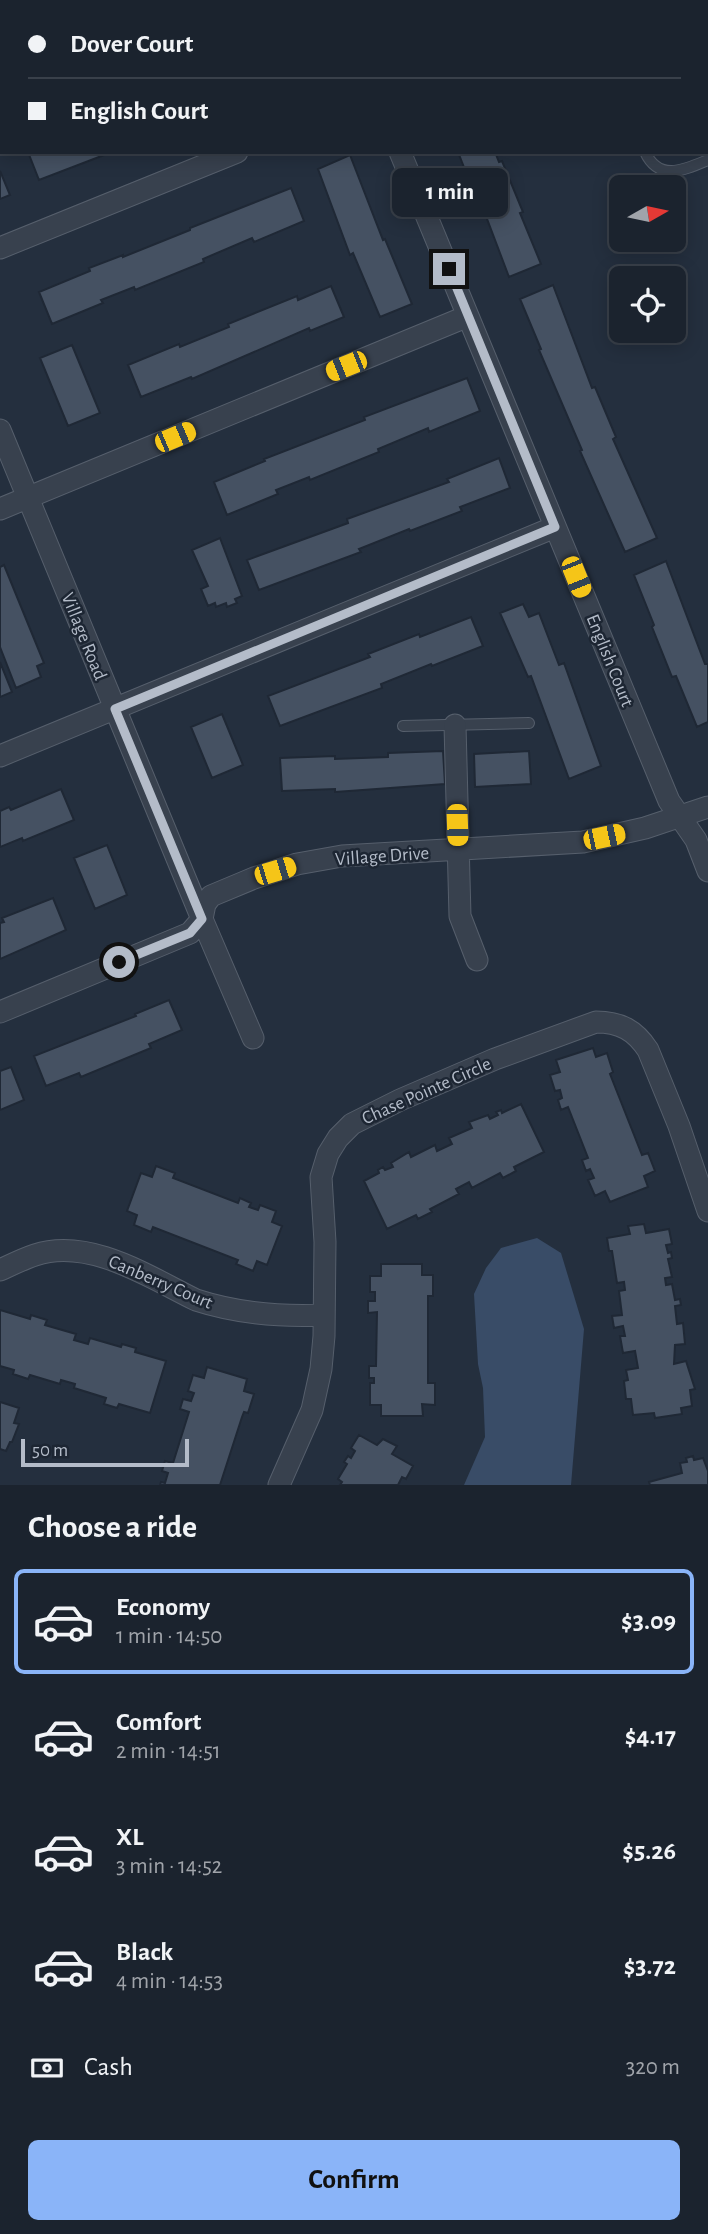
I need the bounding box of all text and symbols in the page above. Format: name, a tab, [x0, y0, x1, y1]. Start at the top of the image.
text: Dover Court	[70, 31, 193, 57]
text: English Court	[70, 98, 208, 124]
callout: 1 min	[391, 168, 507, 216]
north arrow	[609, 175, 686, 252]
map controls	[609, 175, 686, 343]
text: 1 min	[426, 181, 474, 204]
route end	[433, 253, 465, 285]
button: locate	[609, 266, 686, 343]
car	[323, 348, 370, 384]
car	[152, 419, 199, 455]
car	[559, 554, 594, 600]
street label: Village Road	[57, 590, 110, 683]
street label: English Court	[582, 612, 637, 710]
car	[446, 804, 469, 846]
car	[582, 822, 627, 852]
street label: Village Drive	[334, 844, 430, 869]
car	[252, 855, 299, 887]
route start	[103, 946, 135, 978]
street label: Chase Pointe Circle	[359, 1054, 494, 1128]
street label: Canberry Court	[106, 1252, 215, 1313]
scale bar	[21, 1436, 189, 1468]
text: 50 m	[32, 1441, 68, 1460]
text: Choose a ride	[28, 1511, 197, 1543]
icon: car	[32, 1590, 95, 1653]
text: Economy	[116, 1594, 210, 1620]
text: $3.09	[621, 1608, 676, 1634]
text: 1 min · 14:50	[116, 1625, 222, 1648]
icon: car	[32, 1705, 95, 1768]
text: Comfort	[116, 1709, 201, 1735]
text: $4.17	[625, 1723, 676, 1749]
text: 2 min · 14:51	[116, 1740, 221, 1763]
icon: car	[32, 1820, 95, 1883]
text: XL	[116, 1824, 143, 1850]
text: $5.26	[622, 1838, 676, 1864]
text: 3 min · 14:52	[116, 1855, 222, 1878]
icon: car	[32, 1935, 95, 1998]
text: Black	[116, 1939, 173, 1965]
text: $3.72	[624, 1953, 676, 1979]
text: 4 min · 14:53	[116, 1970, 223, 1993]
icon: cash	[28, 2049, 66, 2087]
text: Cash	[84, 2054, 133, 2080]
text: 320 m	[626, 2056, 680, 2079]
button: Confirm	[28, 2140, 680, 2220]

